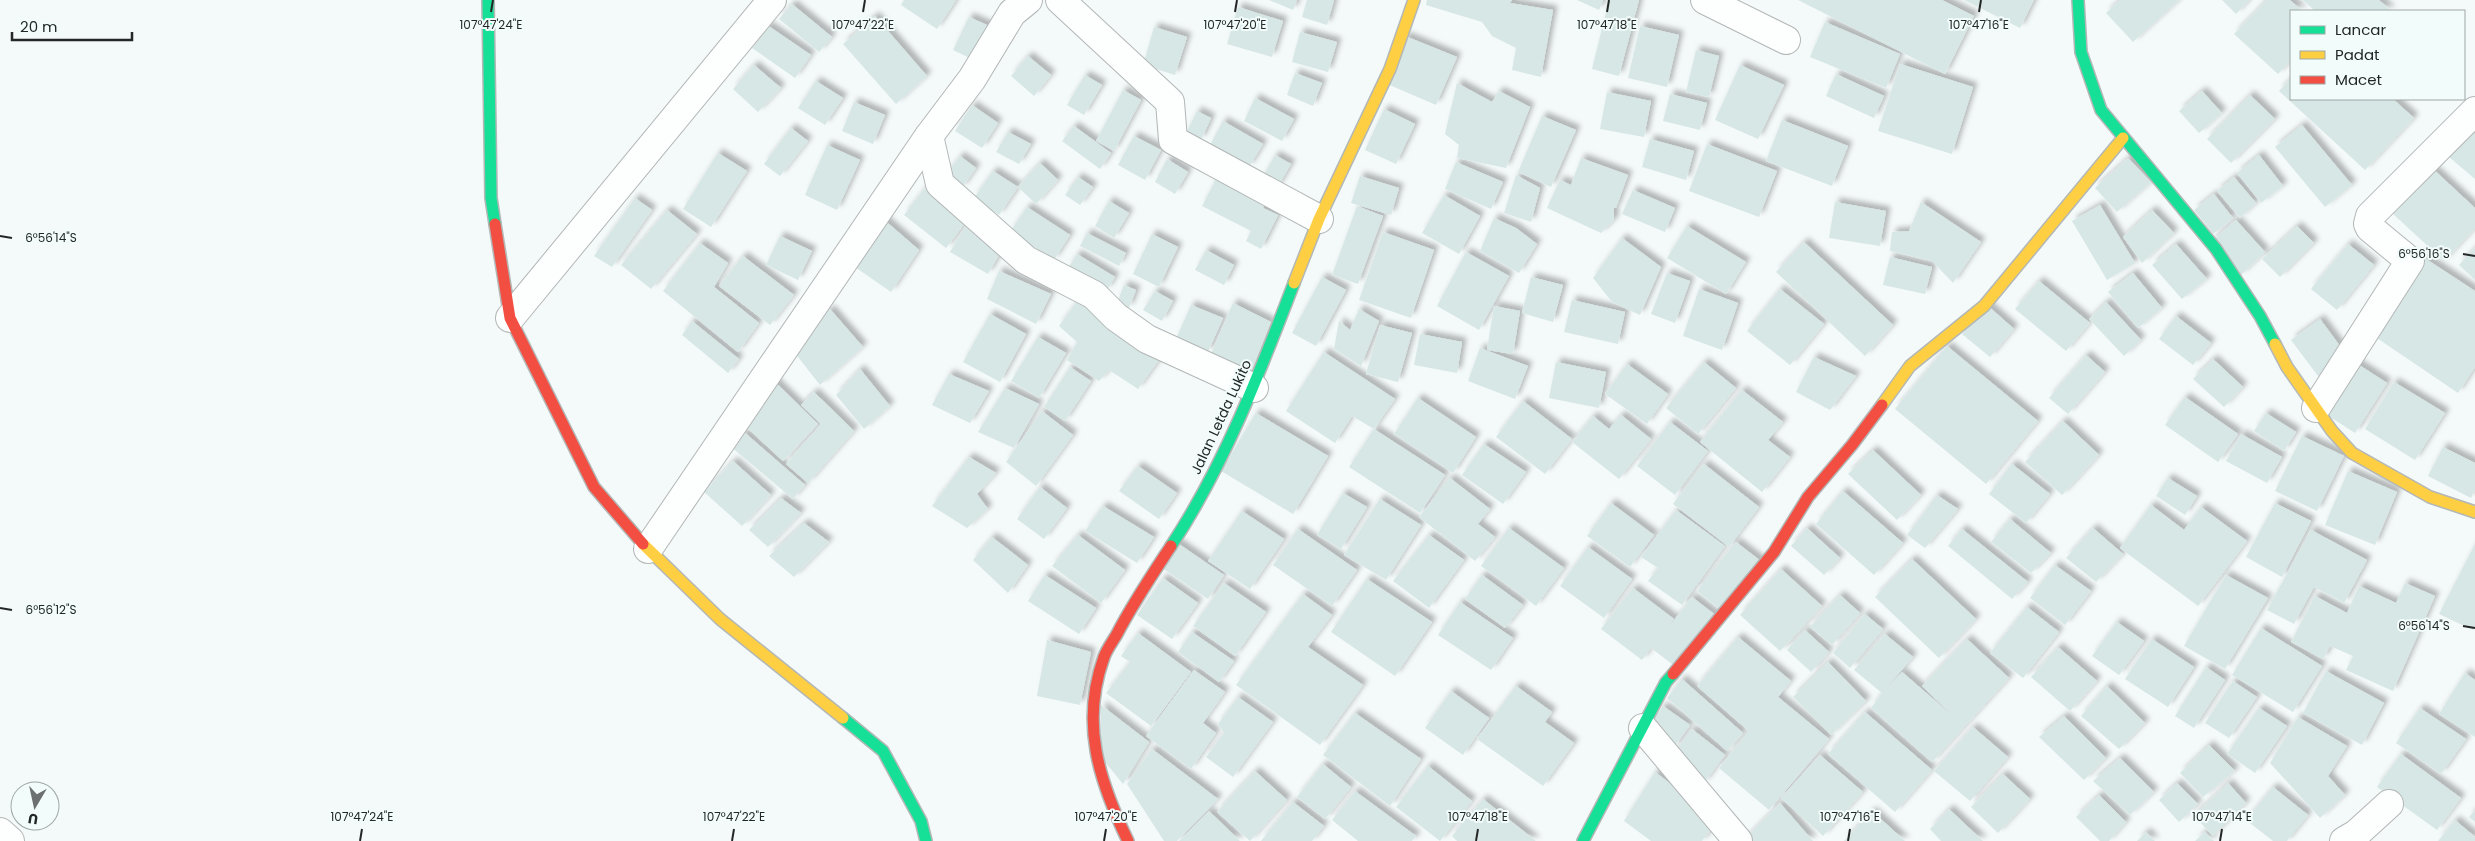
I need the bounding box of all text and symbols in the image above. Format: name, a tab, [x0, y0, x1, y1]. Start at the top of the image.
scale bar	[12, 10, 132, 42]
legend	[2290, 10, 2465, 100]
text: 20 m	[20, 16, 58, 37]
text: 107°47'24"E	[460, 16, 522, 33]
text: 107°47'22"E	[832, 16, 894, 33]
text: 107°47'20"E	[1204, 16, 1266, 33]
text: 107°47'18"E	[1577, 16, 1637, 33]
text: 107°47'16"E	[1949, 16, 2009, 33]
text: Lancar	[2335, 19, 2386, 40]
text: Padat	[2335, 44, 2380, 65]
text: Macet	[2335, 69, 2382, 90]
text: 6°56'14"S	[25, 229, 77, 246]
text: 6°56'16"S	[2398, 245, 2450, 262]
street label: Jalan Letda Lukito	[1186, 356, 1256, 478]
text: 6°56'12"S	[26, 601, 76, 618]
text: 6°56'14"S	[2398, 617, 2450, 634]
north arrow	[10, 781, 60, 831]
text: U	[26, 808, 39, 829]
text: 107°47'24"E	[331, 808, 393, 825]
text: 107°47'22"E	[703, 808, 765, 825]
text: 107°47'20"E	[1075, 808, 1137, 825]
text: 107°47'18"E	[1448, 808, 1508, 825]
text: 107°47'16"E	[1820, 808, 1880, 825]
text: 107°47'14"E	[2192, 808, 2252, 825]

